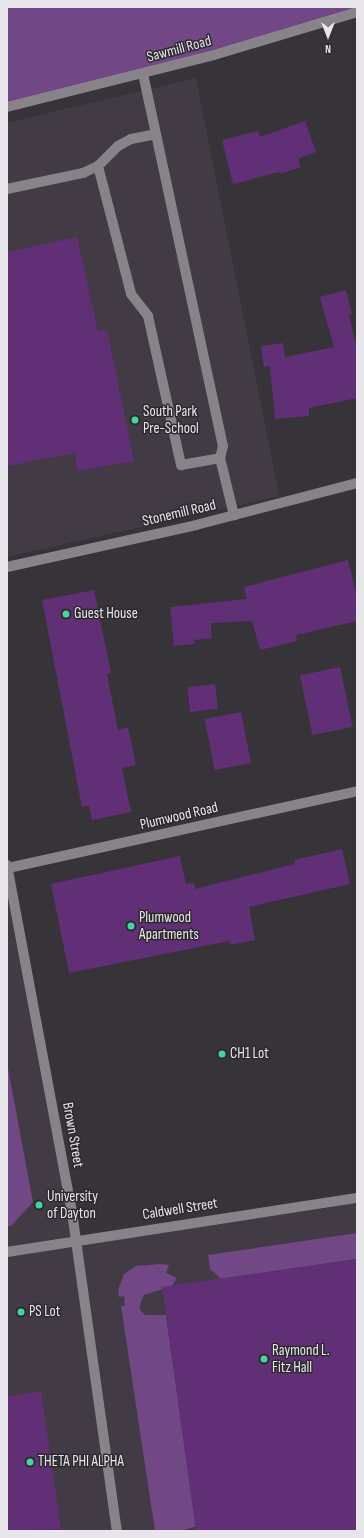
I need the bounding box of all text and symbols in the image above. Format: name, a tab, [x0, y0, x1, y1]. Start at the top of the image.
north arrow	[308, 16, 348, 56]
street label: Sawmill Road	[145, 32, 213, 66]
text: N	[325, 42, 331, 55]
place label: South Park Pre-School	[143, 402, 199, 437]
marker: South Park Pre-School	[130, 415, 140, 425]
street label: Stonemill Road	[140, 496, 218, 530]
place label: Guest House	[74, 605, 138, 623]
marker: Guest House	[61, 609, 71, 619]
street label: Plumwood Road	[138, 798, 220, 834]
place label: Plumwood Apartments	[139, 908, 199, 943]
marker: Plumwood Apartments	[126, 921, 136, 931]
place label: CH1 Lot	[230, 1045, 269, 1063]
marker: CH1 Lot	[217, 1049, 227, 1059]
street label: Brown Street	[58, 1101, 88, 1169]
place label: University of Dayton	[47, 1187, 98, 1222]
street label: Caldwell Street	[141, 1194, 219, 1224]
marker: University of Dayton	[34, 1200, 44, 1210]
place label: PS Lot	[29, 1303, 60, 1321]
marker: PS Lot	[16, 1307, 26, 1317]
place label: Raymond L. Fitz Hall	[272, 1341, 329, 1376]
marker: Raymond L. Fitz Hall	[259, 1354, 269, 1364]
place label: THETA PHI ALPHA	[38, 1453, 124, 1471]
marker: THETA PHI ALPHA	[25, 1457, 35, 1467]

